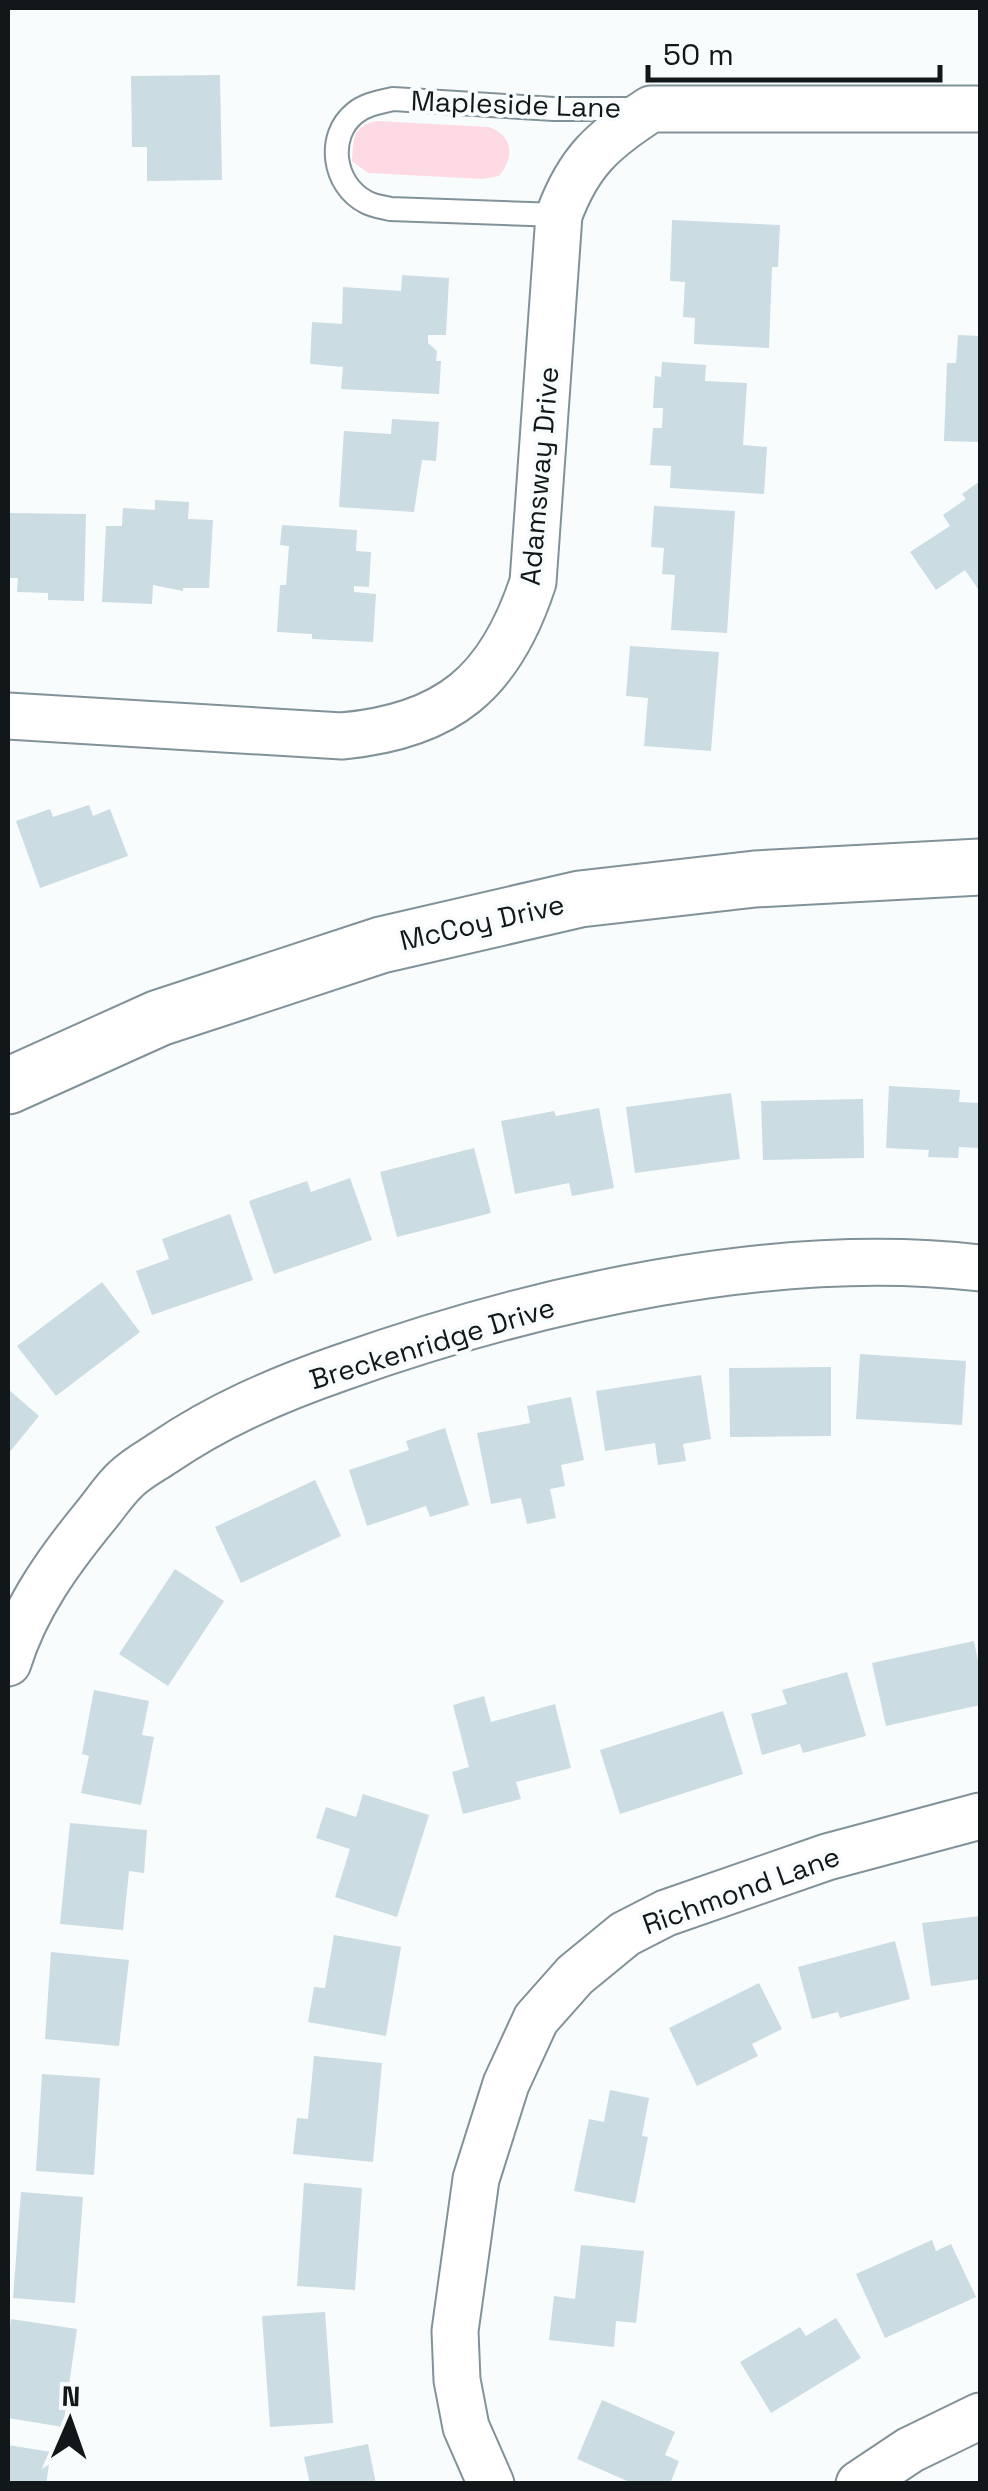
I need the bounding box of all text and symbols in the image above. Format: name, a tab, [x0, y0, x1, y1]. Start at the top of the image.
scale bar	[648, 20, 940, 82]
text: 50 m	[663, 35, 734, 74]
street label: Mapleside Lane	[410, 82, 622, 126]
street label: Adamsway Drive	[511, 365, 567, 587]
street label: McCoy Drive	[396, 886, 568, 958]
street label: Breckenridge Drive	[305, 1289, 559, 1397]
street label: Richmond Lane	[637, 1838, 845, 1942]
north arrow	[20, 2371, 120, 2471]
text: N	[61, 2378, 81, 2414]

